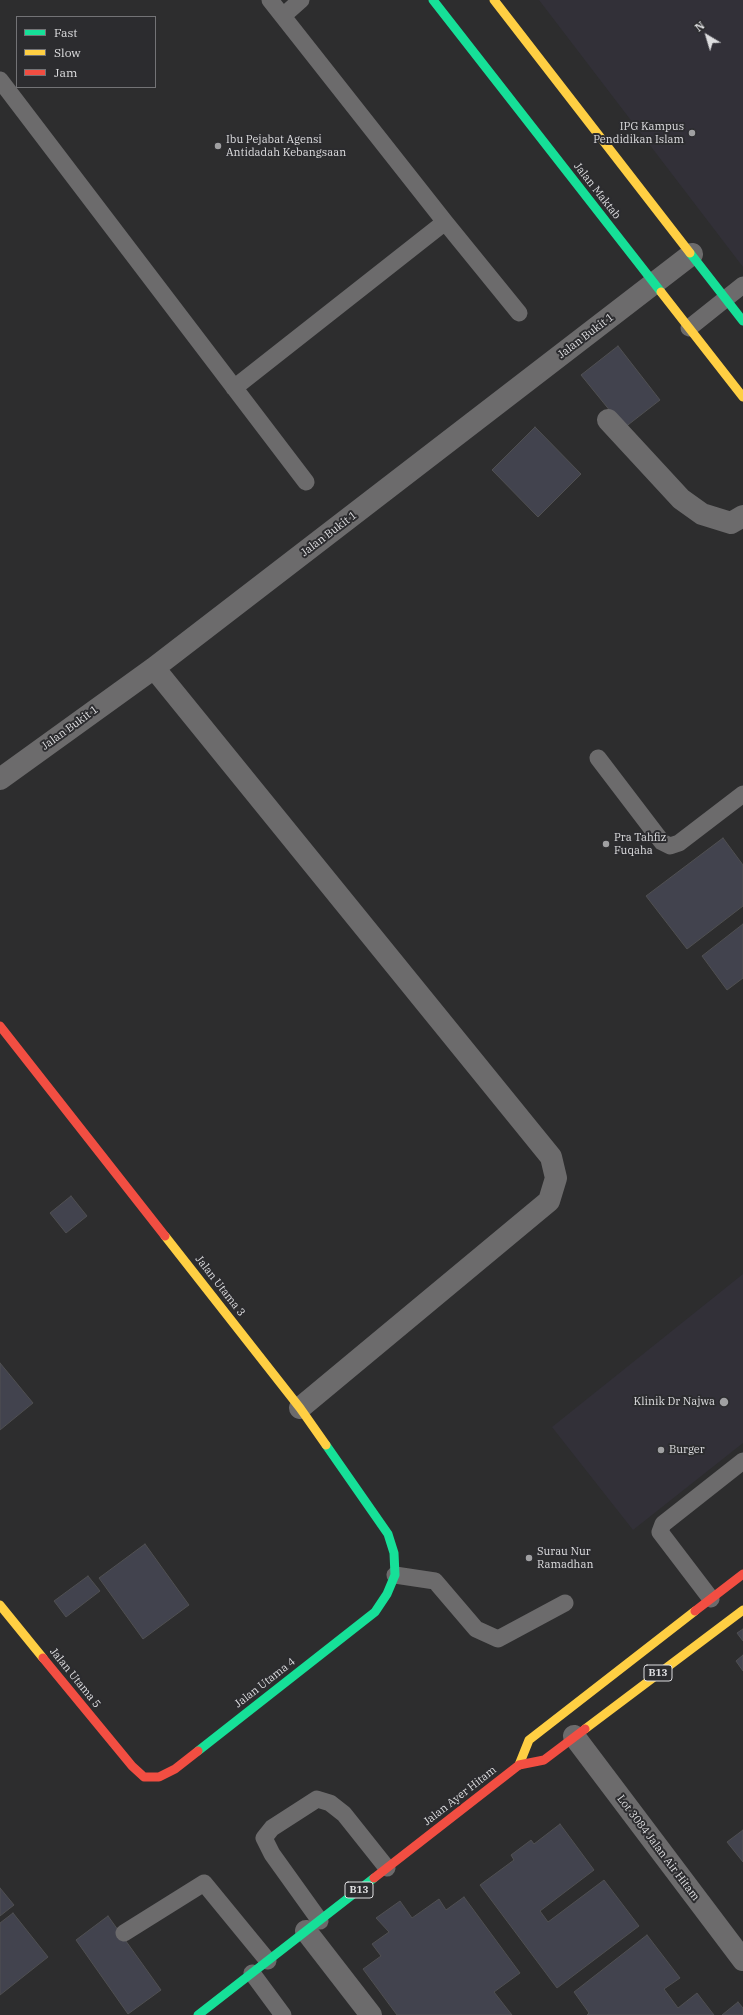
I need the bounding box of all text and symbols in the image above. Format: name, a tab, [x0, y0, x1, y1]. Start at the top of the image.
legend	[16, 16, 156, 88]
north arrow	[687, 16, 727, 56]
text: N	[692, 18, 707, 35]
text: Fast	[54, 25, 78, 40]
text: Slow	[54, 45, 81, 60]
text: Jam	[54, 65, 77, 80]
place label: IPG Kampus Pendidikan Islam	[593, 120, 684, 146]
marker: IPG Kampus Pendidikan Islam	[687, 128, 697, 138]
place label: Ibu Pejabat Agensi Antidadah Kebangsaan	[226, 133, 346, 159]
marker: Ibu Pejabat Agensi Antidadah Kebangsaan	[213, 141, 223, 151]
street label: Jalan Maktab	[571, 160, 623, 222]
street label: Jalan Bukit 1	[555, 311, 617, 361]
street label: Jalan Bukit 1	[298, 509, 360, 559]
street label: Jalan Bukit 1	[39, 703, 101, 753]
place label: Pra Tahfiz Fuqaha	[614, 831, 666, 857]
marker: Pra Tahfiz Fuqaha	[601, 839, 611, 849]
street label: Jalan Utama 3	[192, 1253, 248, 1319]
place label: Klinik Dr Najwa	[633, 1395, 715, 1409]
marker: Klinik Dr Najwa	[718, 1396, 730, 1408]
place label: Burger	[669, 1443, 705, 1457]
marker: Burger	[656, 1445, 666, 1455]
place label: Surau Nur Ramadhan	[537, 1545, 593, 1571]
marker: Surau Nur Ramadhan	[524, 1553, 534, 1563]
street label: Jalan Utama 5	[47, 1645, 103, 1711]
street label: Jalan Utama 4	[232, 1655, 298, 1711]
road number: B13	[644, 1665, 672, 1681]
street label: Jalan Ayer Hitam	[421, 1763, 499, 1829]
street label: Lot 3084 Jalan Air Hitam	[614, 1793, 702, 1903]
road number: B13	[345, 1882, 373, 1898]

